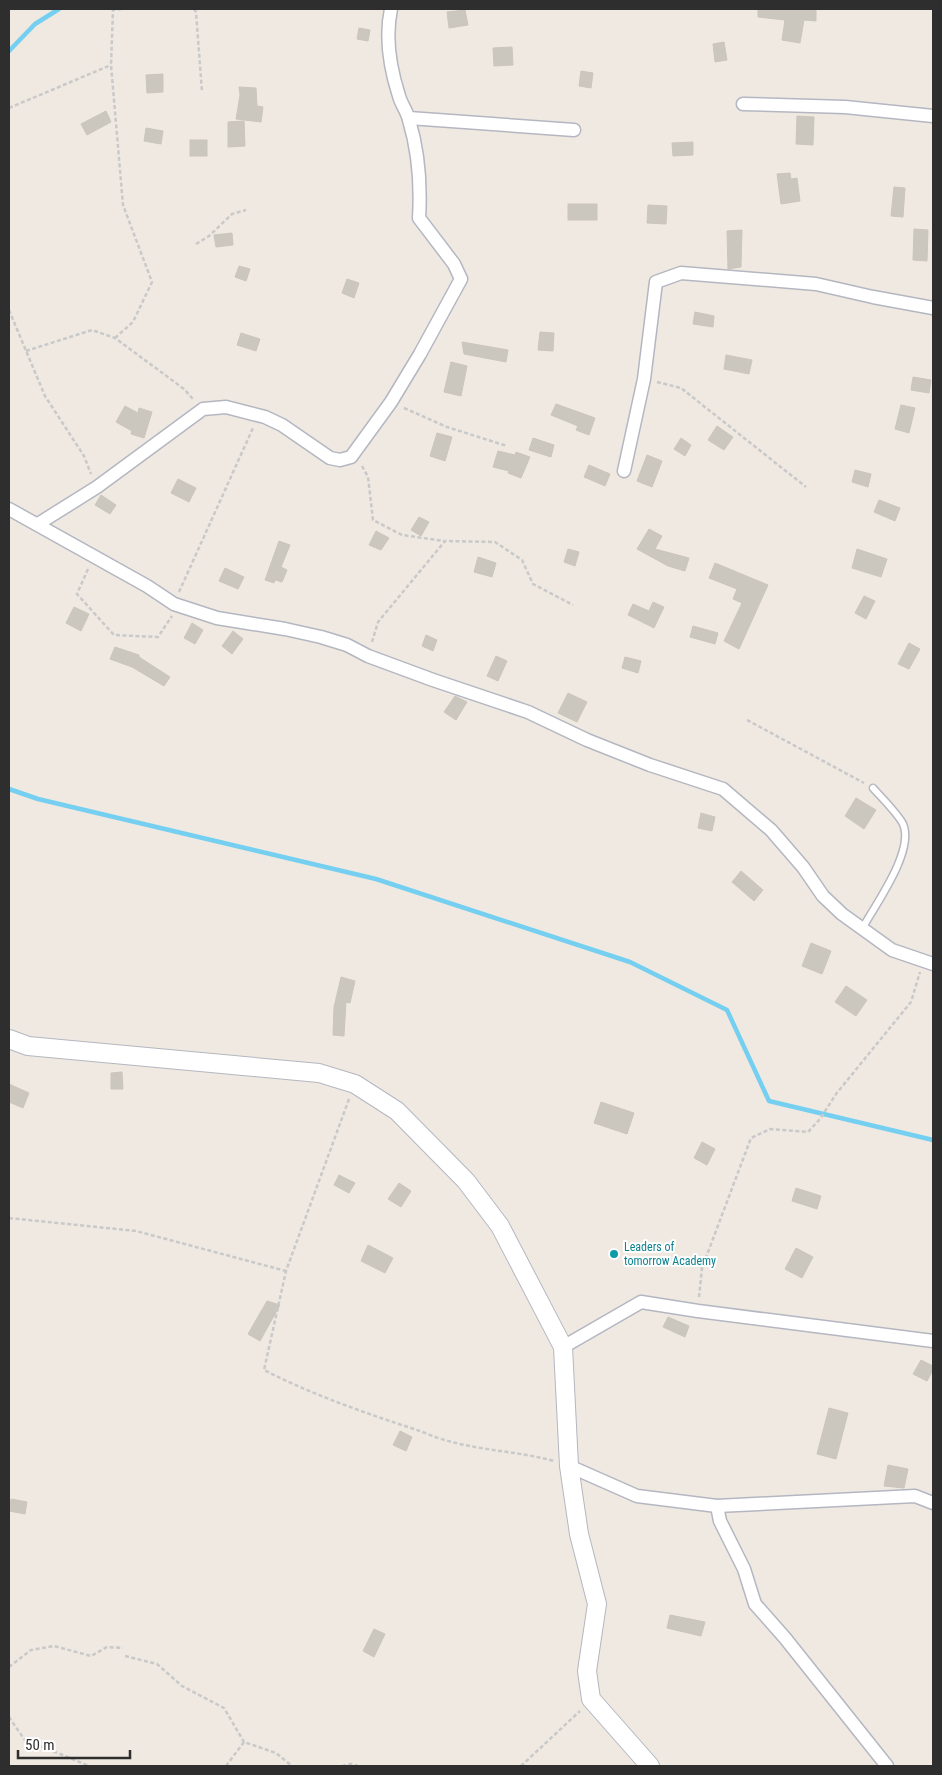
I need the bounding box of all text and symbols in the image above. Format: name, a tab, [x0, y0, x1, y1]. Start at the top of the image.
place label: Leaders of tomorrow Academy	[624, 1240, 716, 1268]
marker: Leaders of tomorrow Academy	[608, 1248, 620, 1260]
scale bar	[18, 1728, 130, 1760]
text: 50 m	[25, 1736, 55, 1754]

